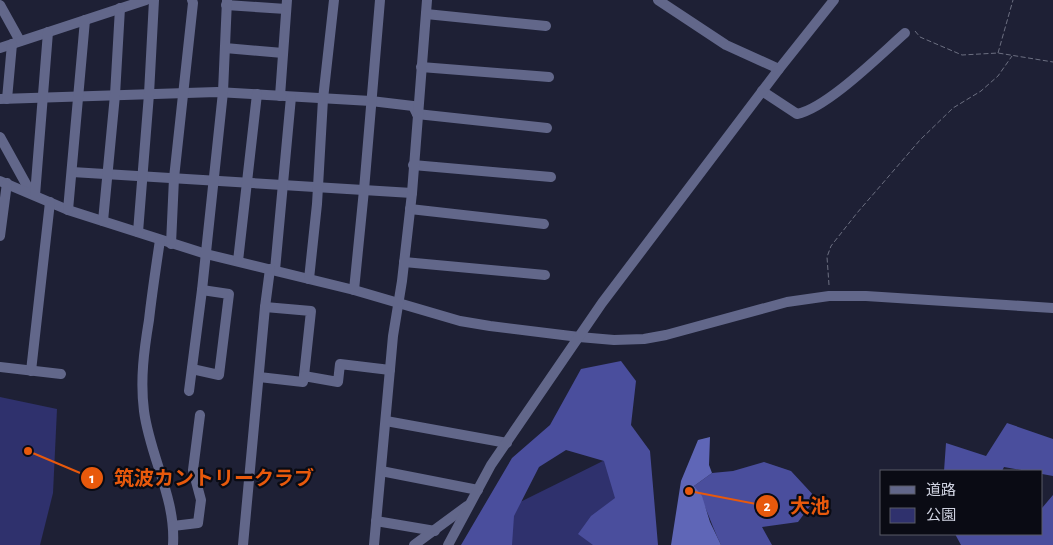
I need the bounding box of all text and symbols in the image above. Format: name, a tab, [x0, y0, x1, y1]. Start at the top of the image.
callout: 筑波カントリークラブ	[79, 461, 324, 496]
text: 筑波カントリークラブ	[114, 467, 314, 489]
legend	[880, 470, 1043, 535]
text: 1	[89, 471, 95, 486]
text: 道路	[926, 482, 956, 498]
callout: 大池	[755, 488, 840, 523]
text: 大池	[790, 496, 830, 517]
text: 2	[763, 499, 771, 514]
text: 公園	[926, 507, 956, 523]

